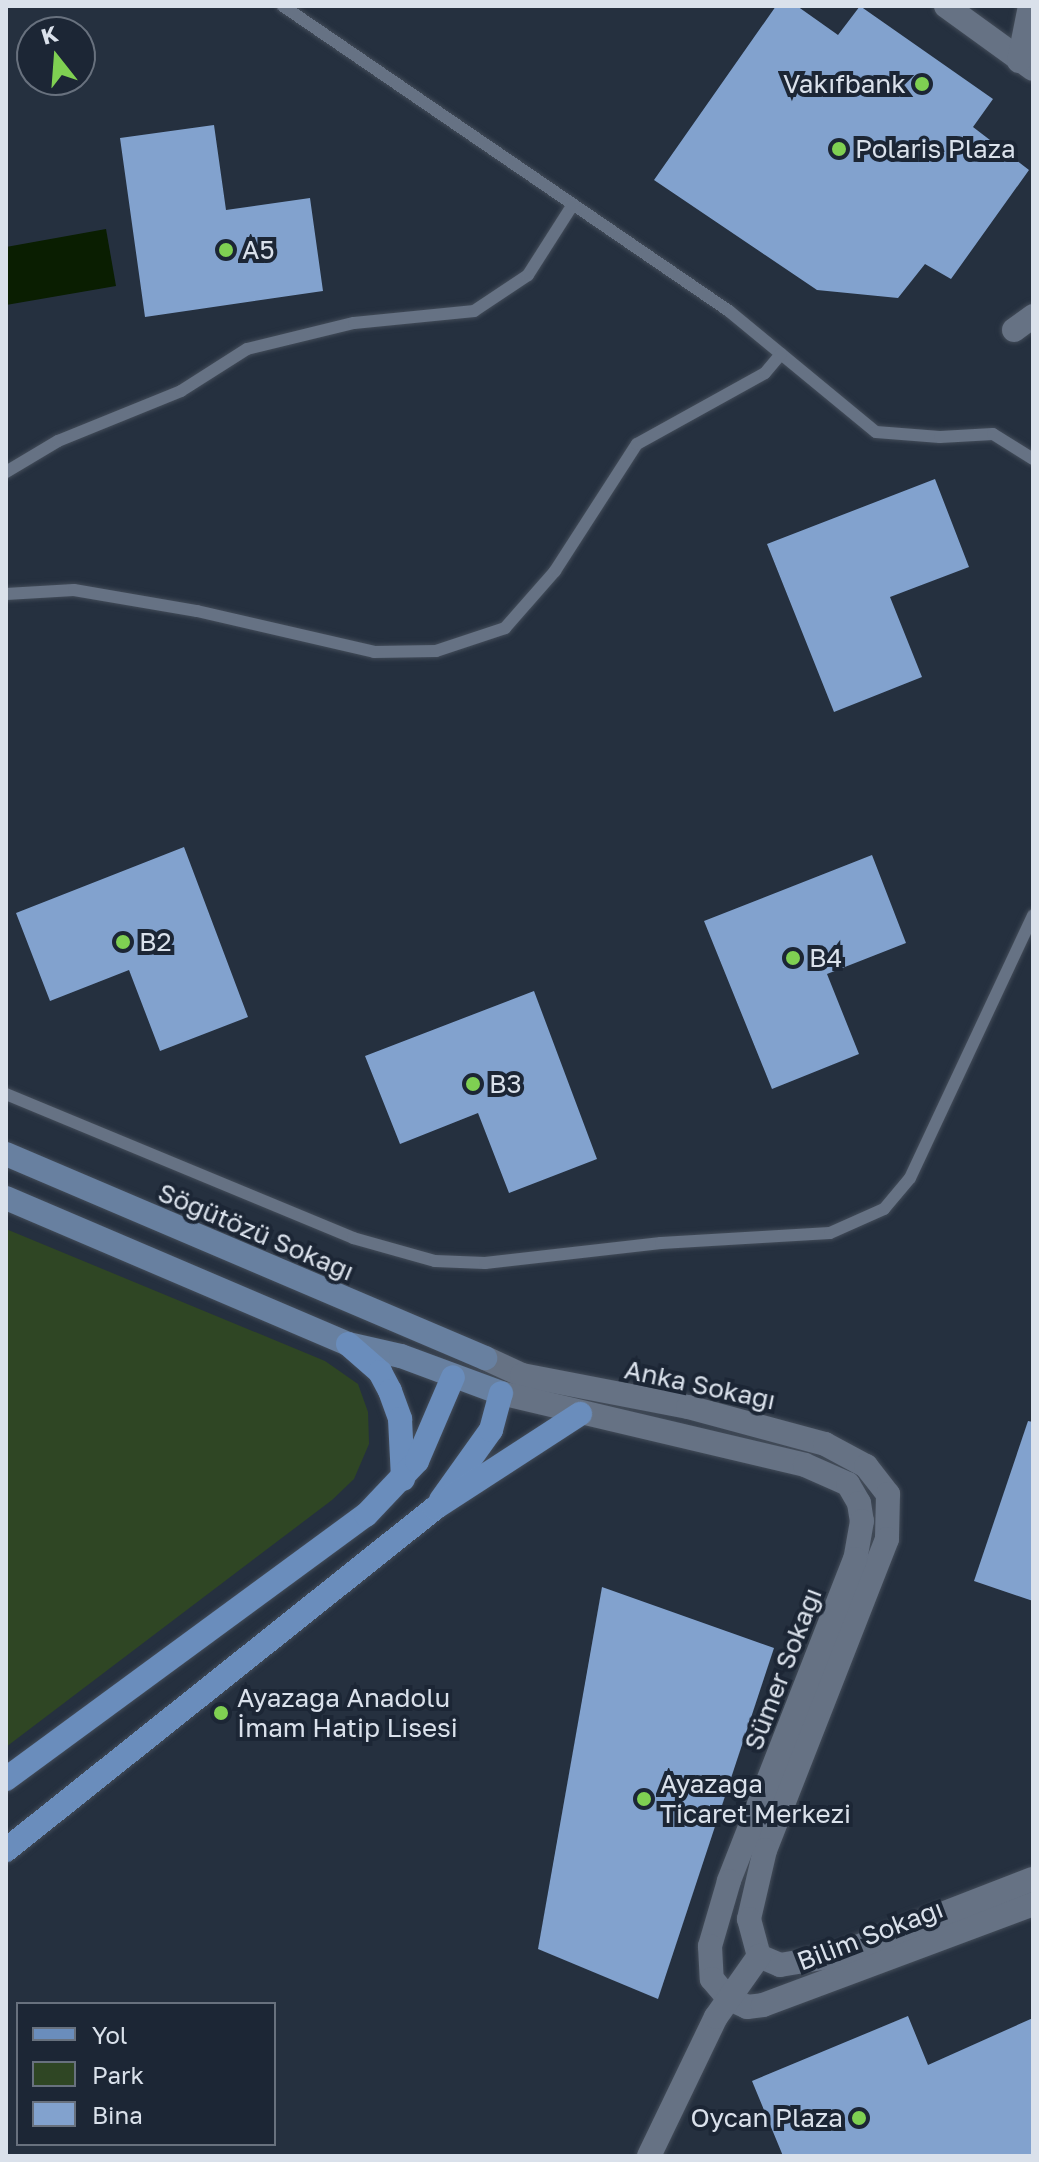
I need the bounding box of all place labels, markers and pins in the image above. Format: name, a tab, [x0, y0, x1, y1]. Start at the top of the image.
place label: Vakıfbank	[783, 68, 906, 100]
marker: Vakıfbank	[913, 75, 931, 93]
place label: Polaris Plaza	[855, 133, 1016, 165]
marker: Polaris Plaza	[830, 140, 848, 158]
place label: A5	[242, 234, 274, 266]
marker: A5	[217, 241, 235, 259]
place label: B2	[139, 926, 171, 958]
marker: B2	[114, 933, 132, 951]
place label: B4	[809, 942, 842, 974]
marker: B4	[784, 949, 802, 967]
place label: B3	[489, 1068, 522, 1100]
marker: B3	[464, 1075, 482, 1093]
place label: Ayazağa Anadolu İmam Hatip Lisesi	[237, 1682, 458, 1744]
marker: Ayazağa Anadolu İmam Hatip Lisesi	[212, 1704, 230, 1722]
place label: Ayazağa Ticaret Merkezi	[660, 1768, 851, 1830]
marker: Ayazağa Ticaret Merkezi	[635, 1790, 653, 1808]
place label: Oycan Plaza	[690, 2102, 843, 2134]
marker: Oycan Plaza	[850, 2109, 868, 2127]

